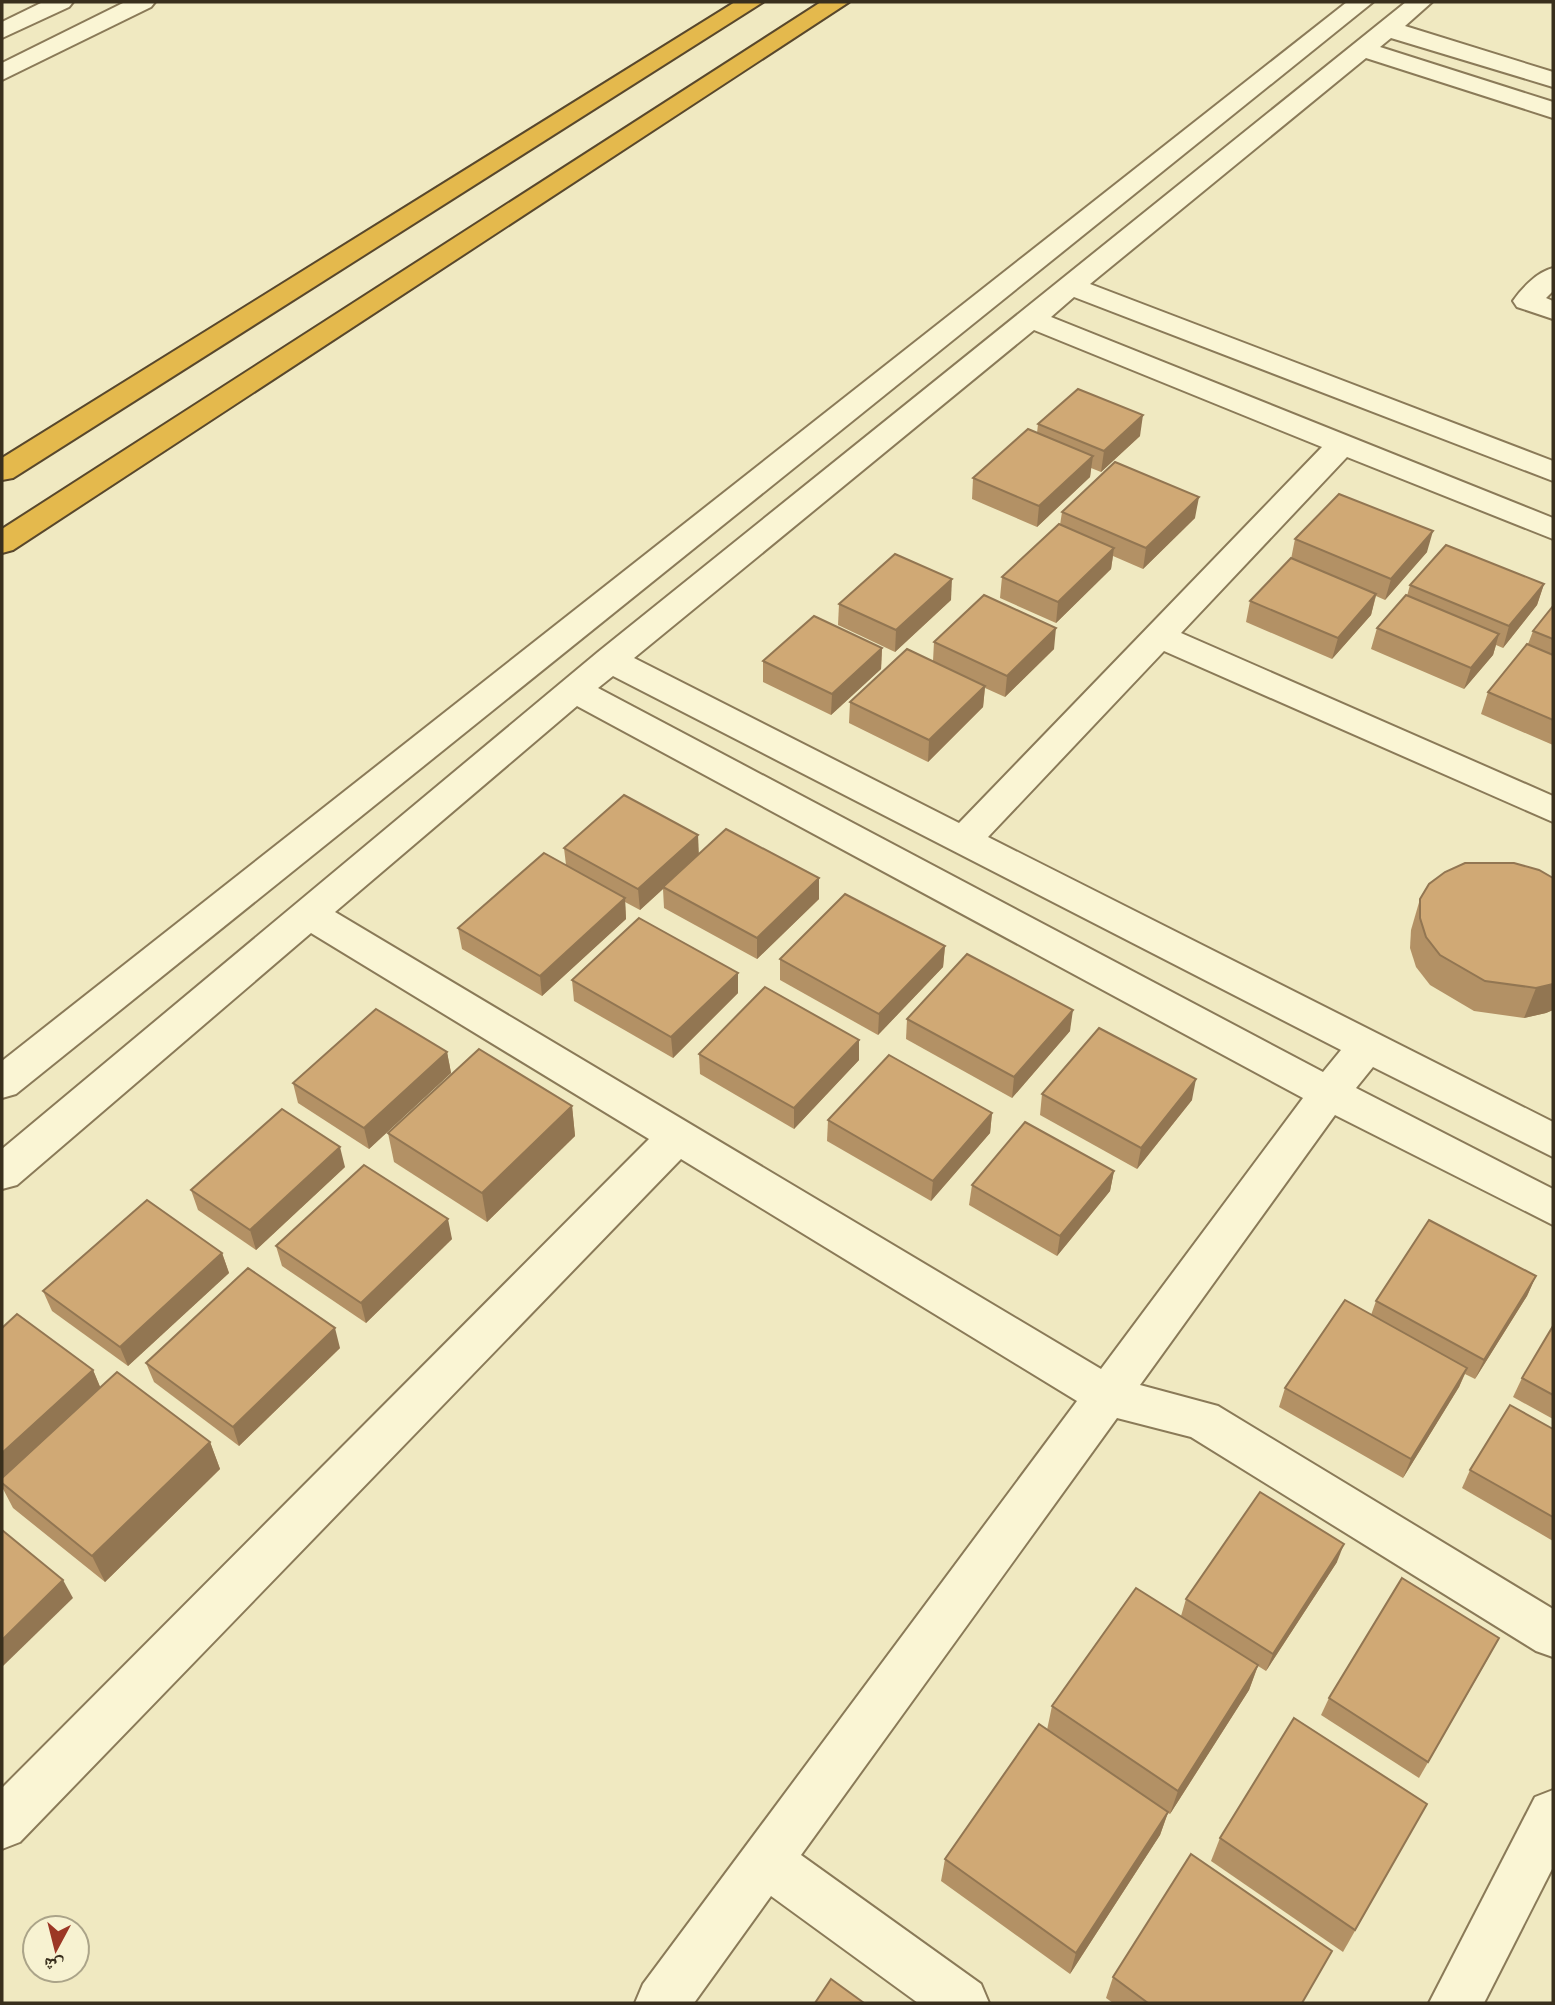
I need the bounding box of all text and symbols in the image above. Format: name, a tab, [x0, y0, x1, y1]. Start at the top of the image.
north arrow	[21, 1914, 91, 1984]
text: ش	[42, 1953, 65, 1980]

